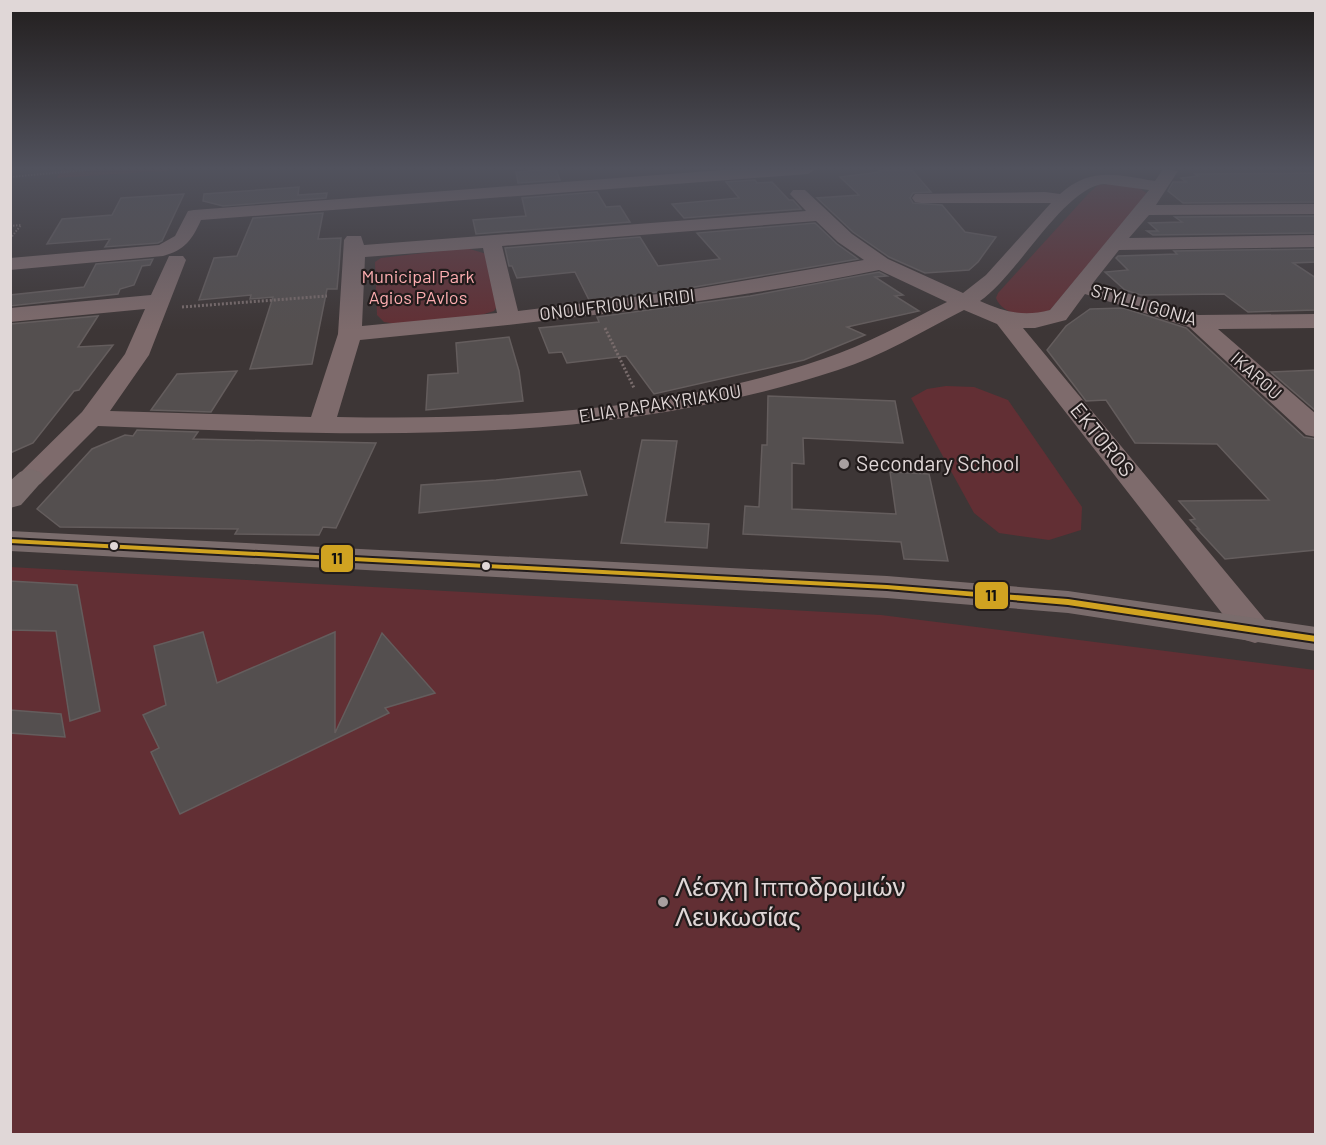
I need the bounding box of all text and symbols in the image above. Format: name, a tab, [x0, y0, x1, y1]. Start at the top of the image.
park label: Municipal Park Agios PAvlos	[361, 265, 475, 308]
street label: STYLLI GONIA	[1089, 278, 1200, 330]
street label: ONOUFRIOU KLIRIDI	[538, 284, 696, 324]
street label: IKAROU	[1227, 347, 1287, 404]
street label: ELIA PAPAKYRIAKOU	[577, 379, 743, 427]
street label: EKTOROS	[1066, 397, 1140, 481]
place label: Secondary School	[856, 450, 1019, 475]
marker: Secondary School	[837, 457, 851, 471]
unlabelled marker	[108, 540, 120, 552]
line badge: 11	[320, 544, 354, 573]
text: 11	[331, 548, 343, 567]
unlabelled marker	[480, 560, 492, 572]
line badge: 11	[974, 581, 1009, 610]
text: 11	[985, 585, 997, 604]
place label: Λέσχη Ιπποδρομιών Λευκωσίας	[675, 870, 906, 931]
marker: Λέσχη Ιπποδρομιών Λευκωσίας	[656, 895, 670, 909]

